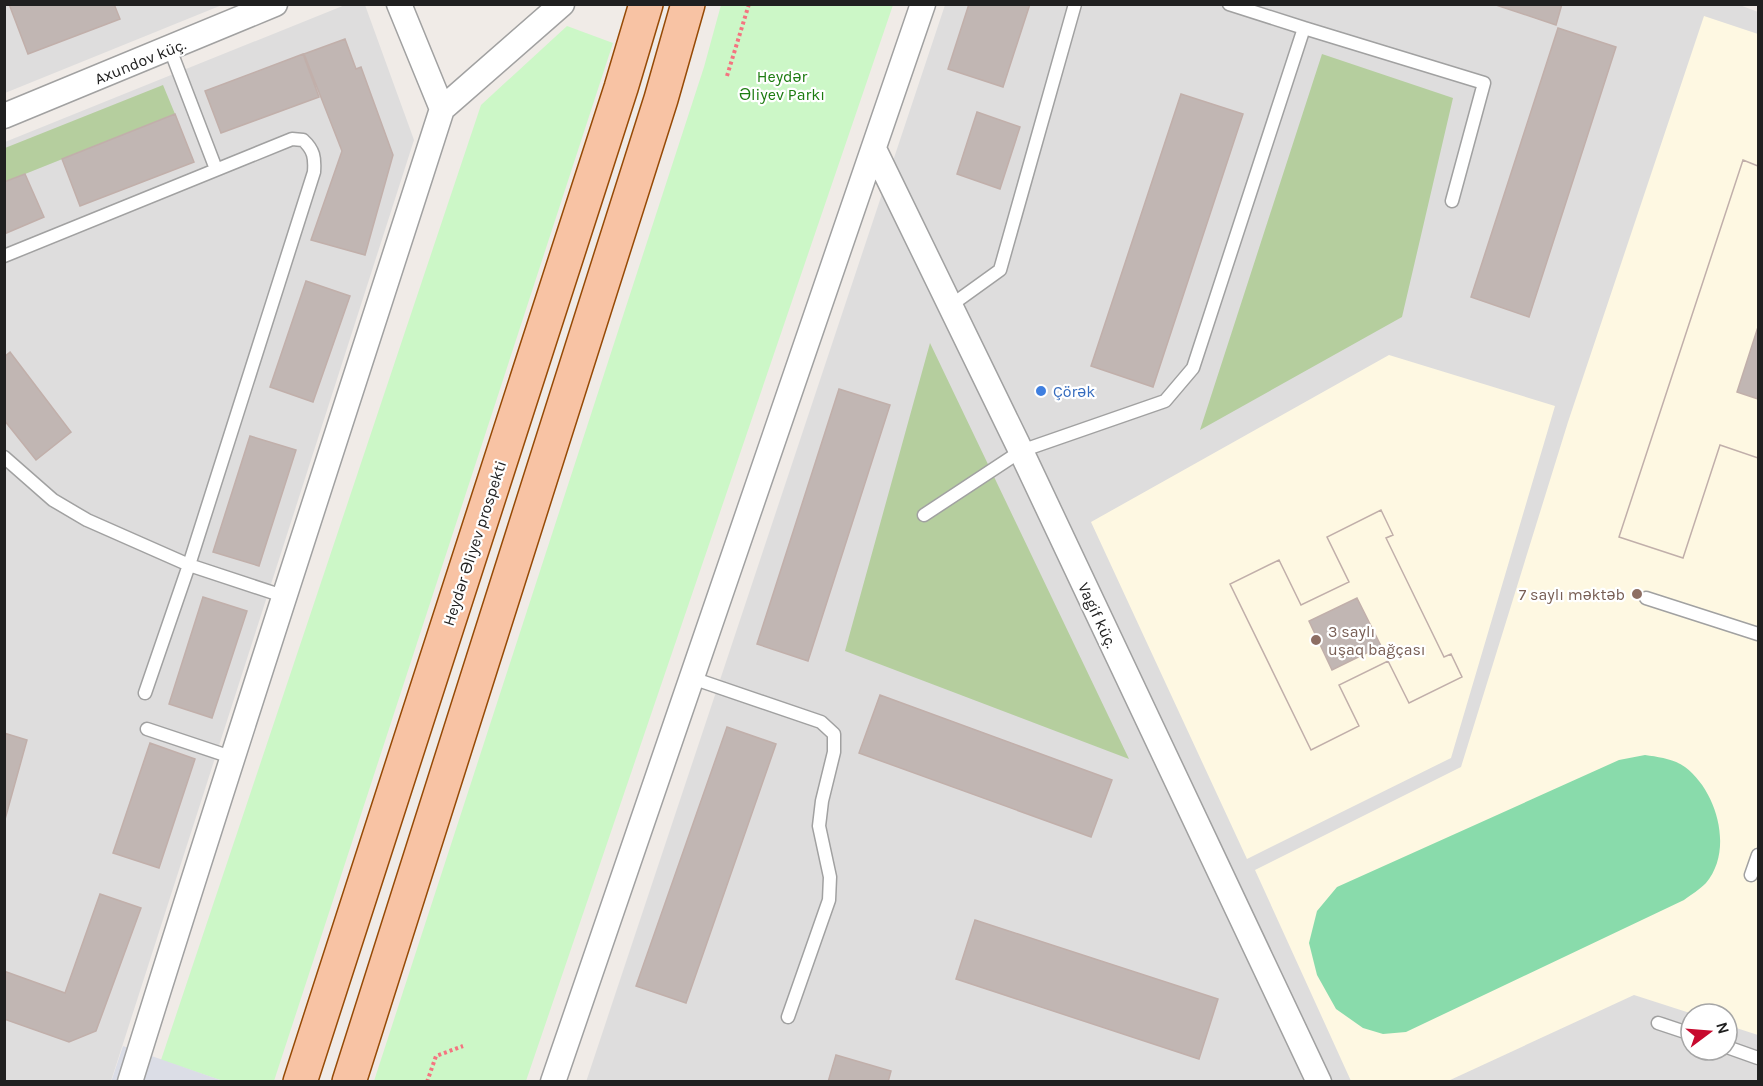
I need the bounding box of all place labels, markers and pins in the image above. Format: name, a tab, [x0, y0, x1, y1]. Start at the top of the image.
place label: Çörək	[1053, 382, 1095, 401]
marker: Çörək	[1034, 384, 1048, 398]
place label: 7 saylı məktəb	[1519, 585, 1625, 604]
marker: 7 saylı məktəb	[1630, 587, 1644, 601]
place label: 3 saylı uşaq bağçası	[1328, 622, 1426, 659]
marker: 3 saylı uşaq bağçası	[1309, 633, 1323, 647]

